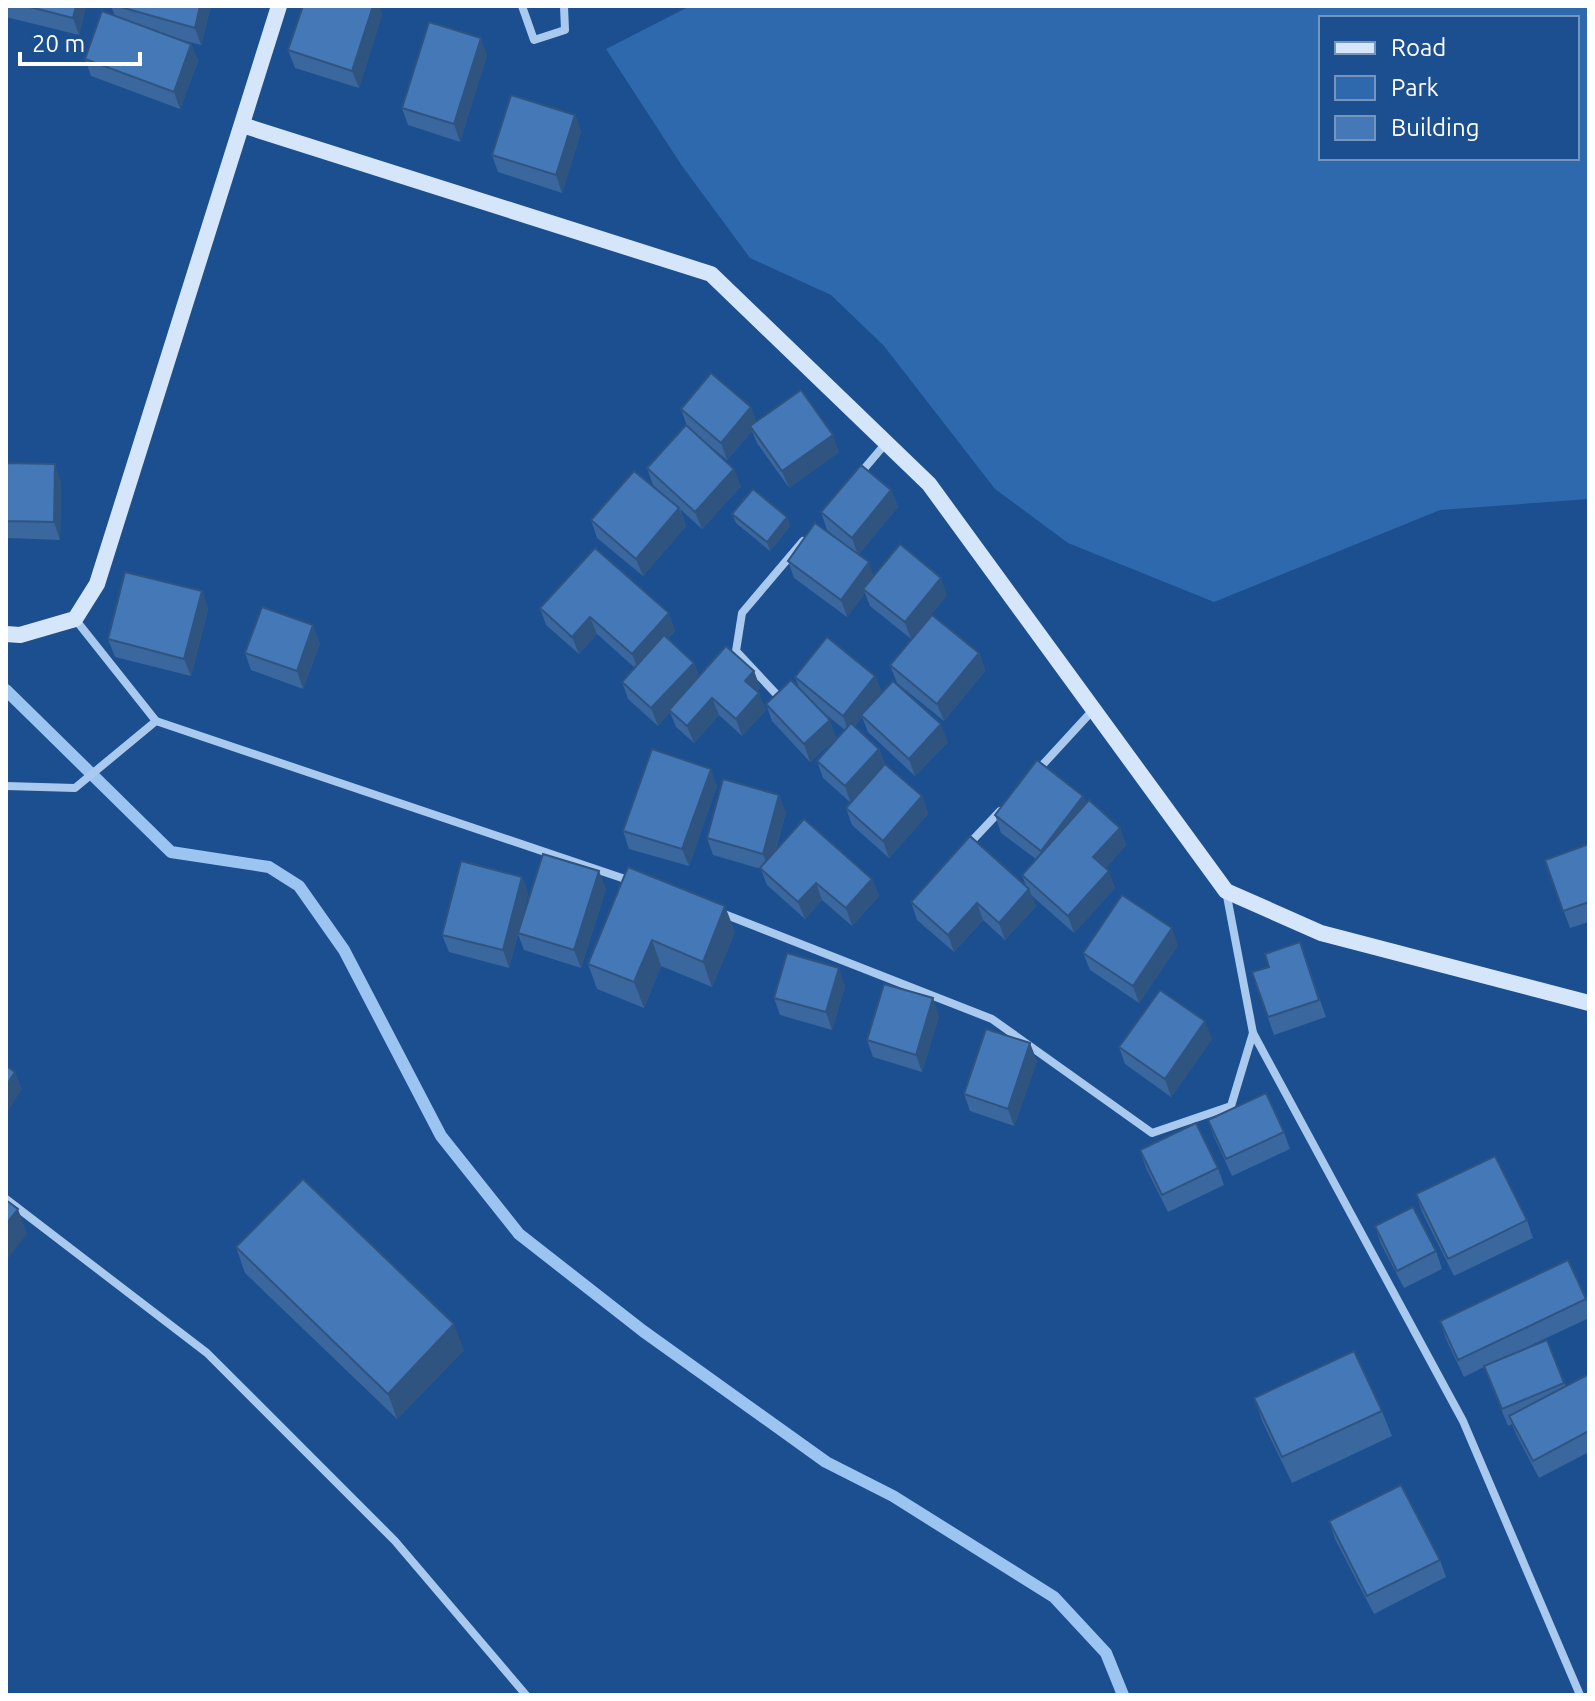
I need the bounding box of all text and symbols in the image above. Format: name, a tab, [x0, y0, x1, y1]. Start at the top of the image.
scale bar	[20, 16, 140, 66]
legend	[1319, 16, 1579, 160]
text: 20 m	[32, 30, 85, 57]
text: Road	[1391, 34, 1446, 61]
text: Park	[1391, 74, 1439, 101]
text: Building	[1391, 114, 1479, 141]

